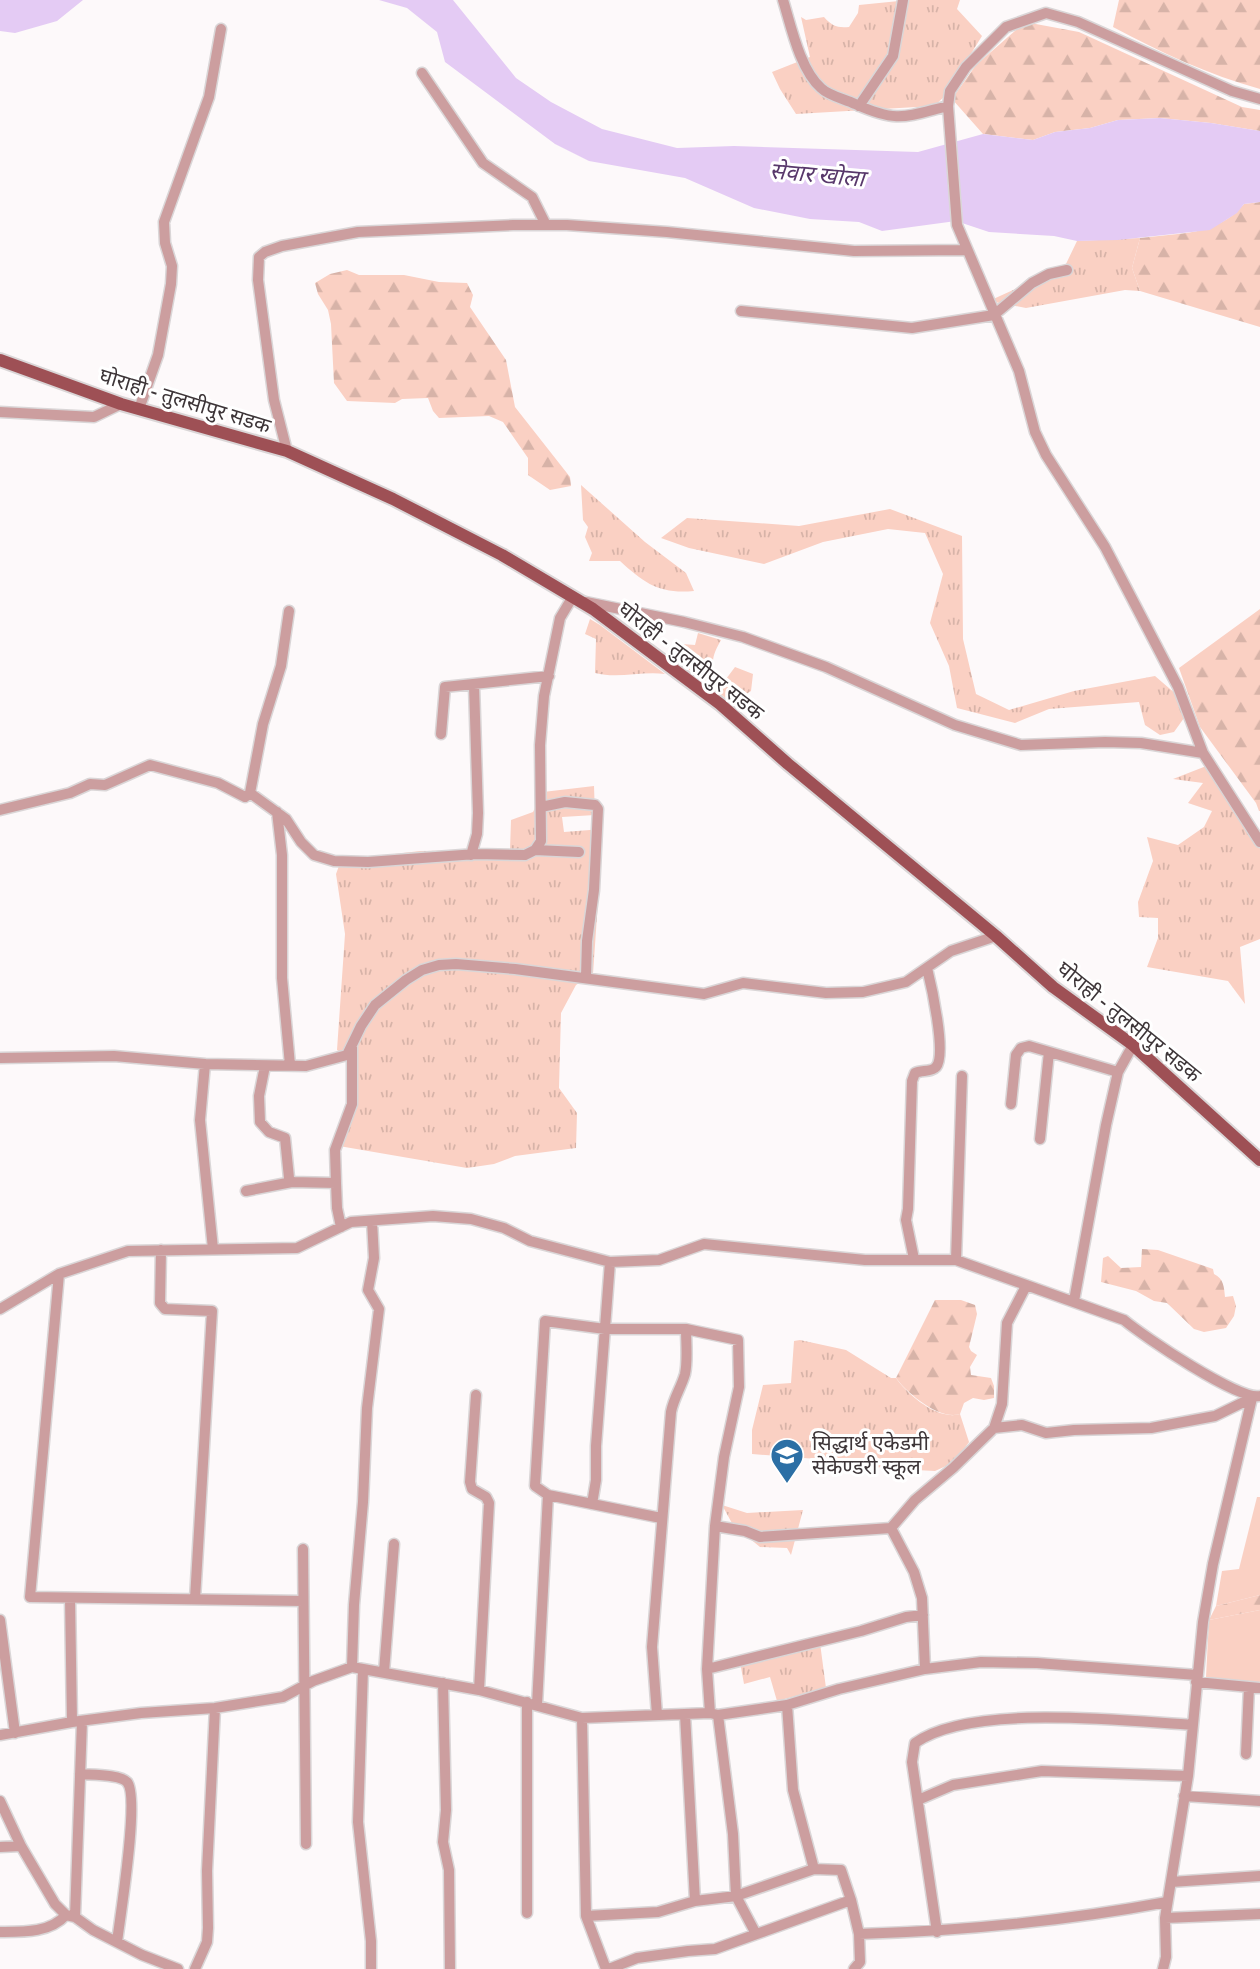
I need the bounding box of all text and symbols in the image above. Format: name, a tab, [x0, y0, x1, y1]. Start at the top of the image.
water label: सेवार खोला	[768, 156, 870, 194]
street label: घोराही - तुलसीपुर सडक	[96, 363, 275, 440]
street label: घोराही - तुलसीपुर सडक	[613, 596, 770, 726]
street label: घोराही - तुलसीपुर सडक	[1052, 956, 1207, 1089]
place label: सिद्धार्थ एकेडमी सेकेण्डरी स्कूल	[812, 1430, 929, 1480]
school or university icon: सिद्धार्थ एकेडमी सेकेण्डरी स्कूल	[768, 1436, 806, 1485]

